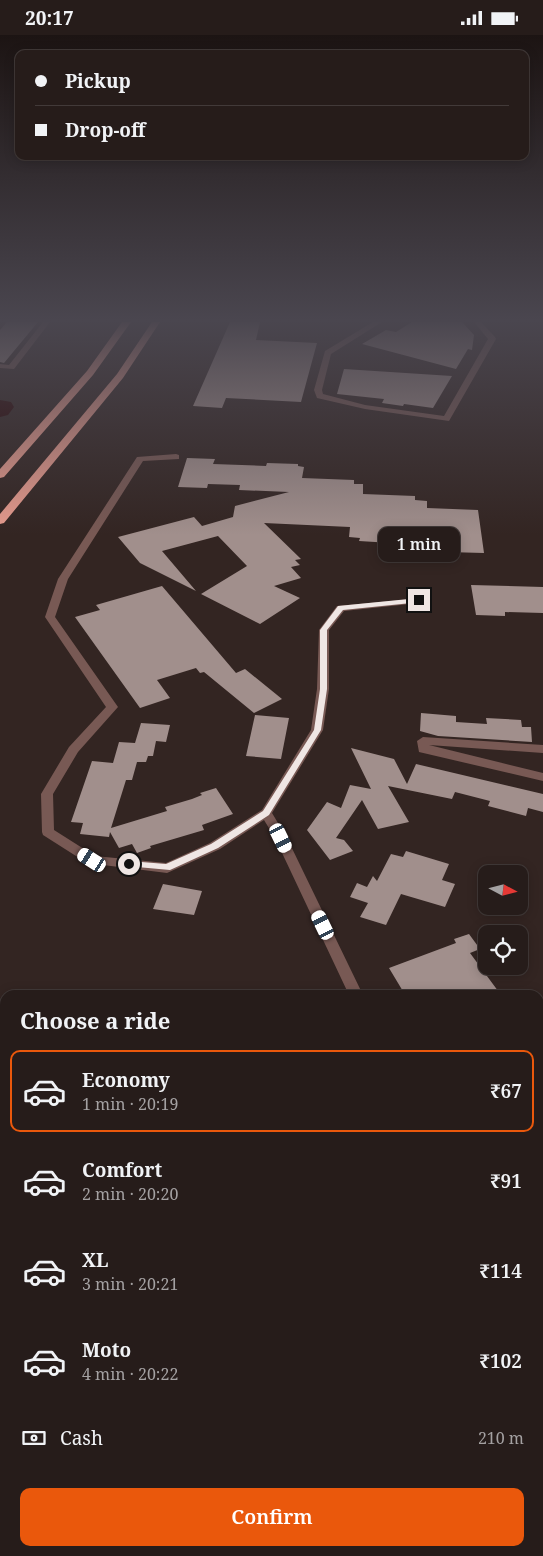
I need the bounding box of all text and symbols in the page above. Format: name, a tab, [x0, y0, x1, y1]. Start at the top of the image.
text: 20:17	[25, 5, 74, 31]
text: Pickup	[65, 68, 131, 94]
text: Drop-off	[65, 117, 145, 143]
callout: 1 min	[378, 527, 460, 563]
text: 1 min	[397, 533, 441, 555]
route end	[408, 589, 430, 611]
car	[267, 821, 294, 855]
car	[75, 846, 108, 874]
route start	[118, 853, 140, 875]
north arrow	[478, 865, 528, 915]
map controls	[478, 865, 528, 975]
car	[309, 908, 336, 942]
button: locate	[478, 925, 528, 975]
text: Choose a ride	[20, 1005, 170, 1035]
text: Economy	[82, 1067, 170, 1093]
icon: car	[22, 1069, 67, 1114]
text: ₹67	[490, 1078, 522, 1104]
text: 1 min · 20:19	[82, 1093, 178, 1115]
text: Comfort	[82, 1157, 162, 1183]
icon: car	[22, 1159, 67, 1204]
text: ₹91	[490, 1168, 522, 1194]
text: 2 min · 20:20	[82, 1183, 178, 1205]
text: XL	[82, 1247, 108, 1273]
icon: car	[22, 1249, 67, 1294]
text: ₹114	[479, 1258, 522, 1284]
text: 3 min · 20:21	[82, 1273, 178, 1295]
text: Moto	[82, 1337, 131, 1363]
icon: car	[22, 1339, 67, 1384]
text: ₹102	[479, 1348, 522, 1374]
text: 4 min · 20:22	[82, 1363, 178, 1385]
icon: cash	[20, 1424, 48, 1452]
text: Cash	[60, 1425, 103, 1451]
text: 210 m	[478, 1427, 524, 1449]
button: Confirm	[20, 1488, 524, 1546]

